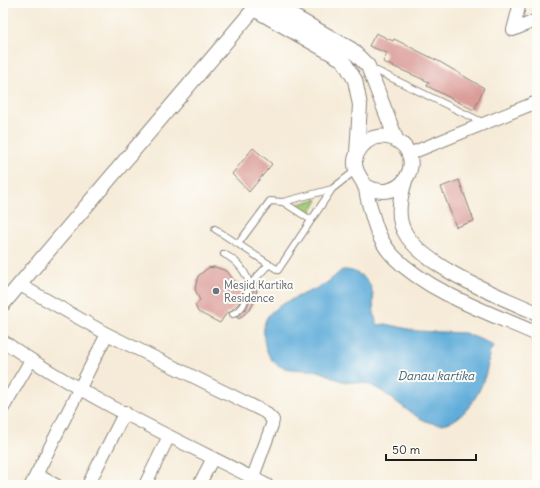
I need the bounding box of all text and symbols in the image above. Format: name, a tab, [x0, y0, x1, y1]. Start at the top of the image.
place label: Mesjid Kartika Residence	[224, 278, 293, 305]
marker: Mesjid Kartika Residence	[211, 286, 221, 296]
water label: Danau kartika	[398, 368, 475, 383]
scale bar	[386, 436, 476, 462]
text: 50 m	[392, 442, 421, 457]

